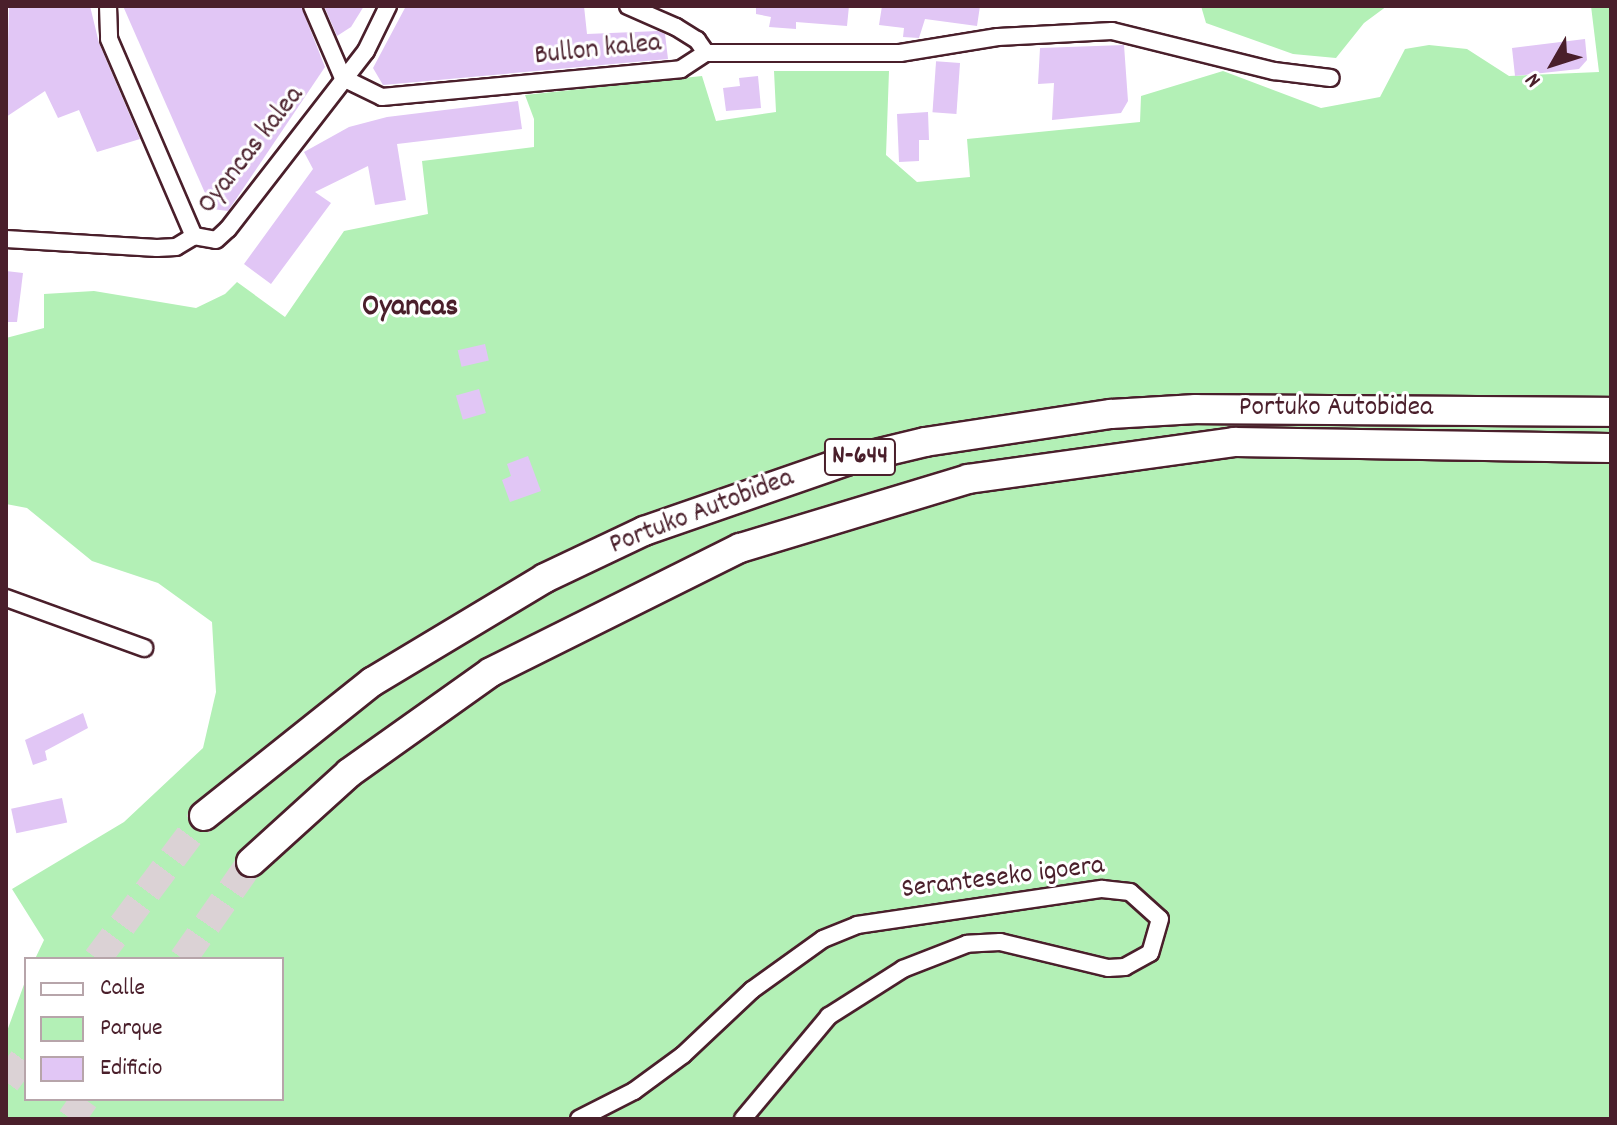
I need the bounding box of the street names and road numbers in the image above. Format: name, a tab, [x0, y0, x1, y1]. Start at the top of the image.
street label: Bullon kalea	[533, 28, 663, 74]
street label: Oyancas kalea	[192, 80, 312, 222]
street label: Portuko Autobidea	[1239, 392, 1433, 426]
road number: N-644	[822, 435, 898, 479]
street label: Portuko Autobidea	[605, 463, 799, 563]
street label: Seranteseko igoera	[900, 850, 1106, 908]

